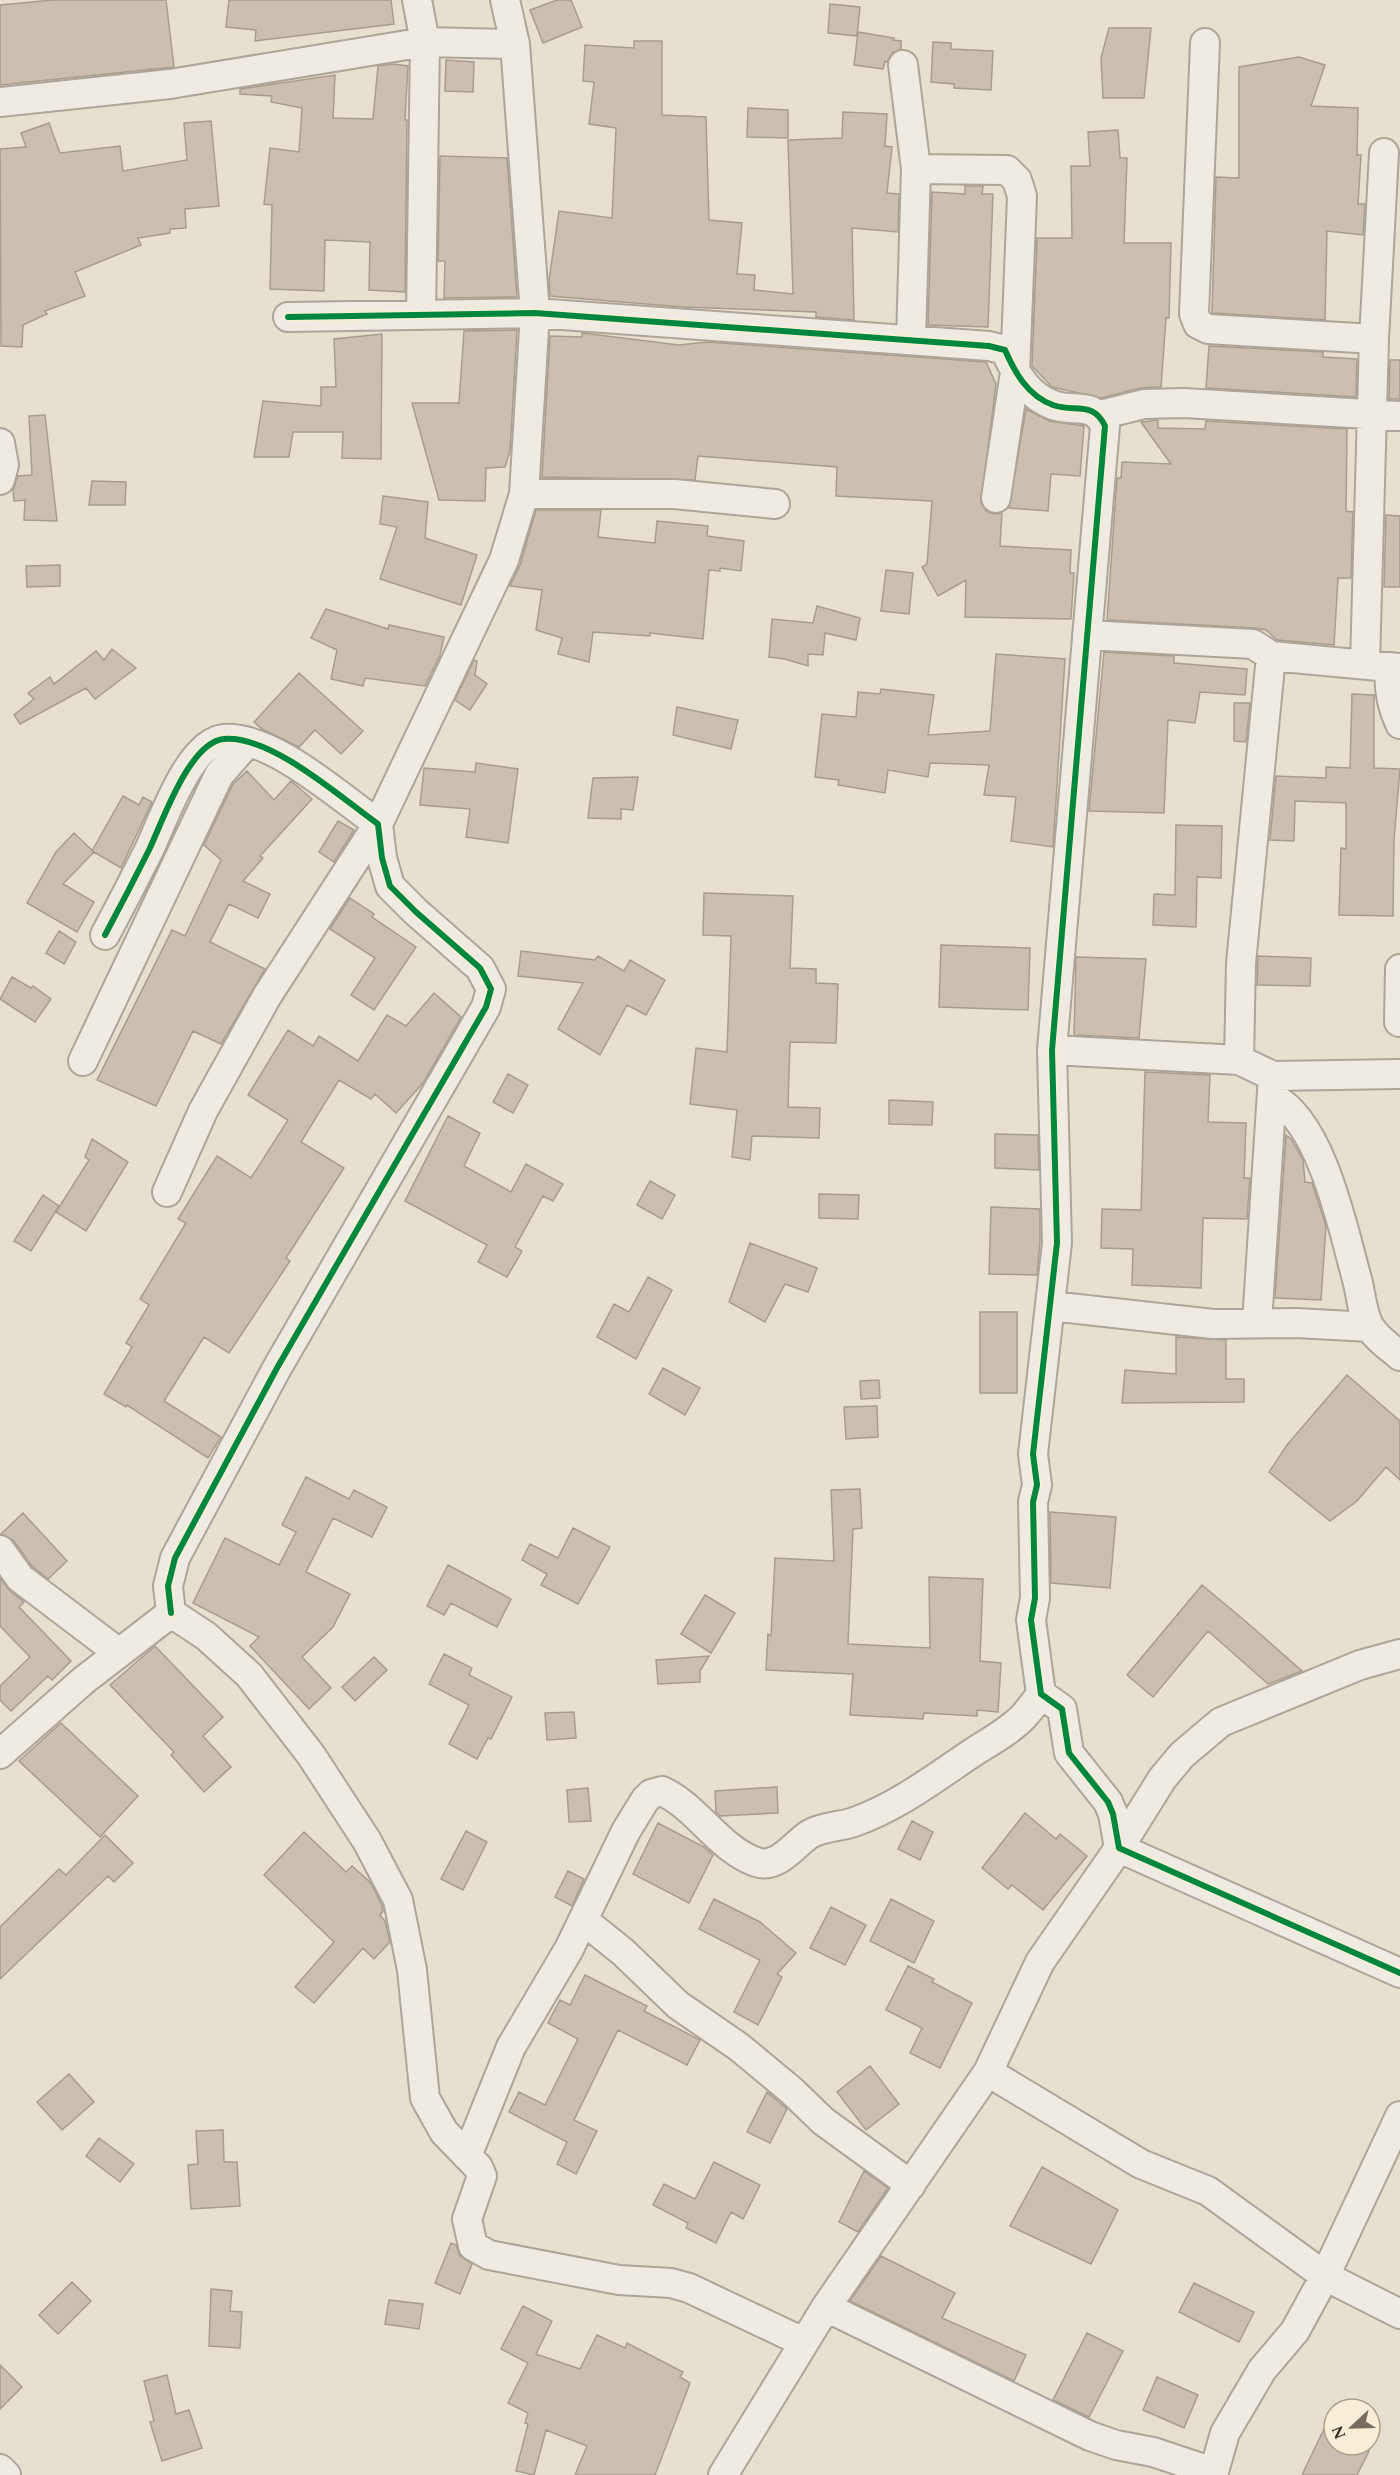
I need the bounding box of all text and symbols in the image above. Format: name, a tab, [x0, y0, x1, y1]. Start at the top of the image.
north arrow	[1322, 2397, 1382, 2457]
text: N	[1325, 2422, 1353, 2443]

